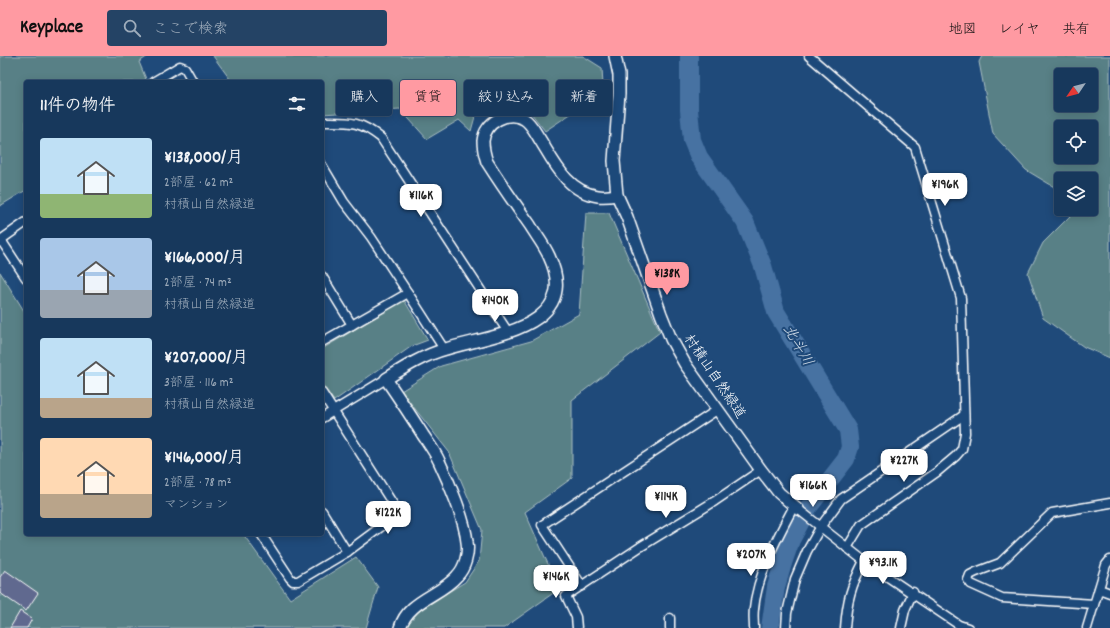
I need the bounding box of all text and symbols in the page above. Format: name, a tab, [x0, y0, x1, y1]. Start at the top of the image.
search box	[107, 10, 387, 46]
text: Keyplace	[20, 15, 83, 42]
icon: search	[121, 17, 143, 39]
text: ここで検索	[153, 19, 228, 41]
text: 地図	[949, 20, 977, 40]
text: レイヤ	[999, 20, 1040, 40]
text: 共有	[1062, 20, 1090, 40]
north arrow	[1054, 68, 1098, 112]
map controls	[1054, 68, 1098, 216]
chip: 購入	[336, 80, 392, 116]
chip: 賃貸	[400, 80, 456, 116]
chip: 絞り込み	[464, 80, 548, 116]
chip: 新着	[556, 80, 612, 116]
icon: filters	[286, 93, 308, 115]
text: 11件の物件	[40, 95, 115, 119]
button: locate	[1054, 120, 1098, 164]
text: ¥138,000/月	[164, 147, 243, 171]
icon: home	[72, 154, 120, 202]
button: layers	[1054, 172, 1098, 216]
pin: ¥196K	[917, 173, 973, 207]
text: 2部屋 · 62 m²	[164, 174, 233, 193]
text: ¥196K	[931, 176, 959, 195]
pin: ¥116K	[393, 184, 449, 218]
text: ¥116K	[409, 187, 433, 206]
text: 村積山自然緑道	[164, 196, 255, 215]
text: ¥166,000/月	[164, 247, 245, 271]
icon: home	[72, 254, 120, 302]
pin: ¥138K	[639, 262, 695, 296]
text: ¥138K	[654, 265, 680, 284]
text: 2部屋 · 74 m²	[164, 274, 232, 293]
pin: ¥140K	[467, 289, 523, 323]
text: ¥140K	[481, 292, 509, 311]
text: 村積山自然緑道	[164, 296, 255, 315]
water label: 北斗川	[776, 321, 818, 371]
street label: 村積山自然緑道	[678, 331, 750, 423]
text: ¥207,000/月	[164, 347, 248, 371]
icon: home	[72, 354, 120, 402]
text: 3部屋 · 116 m²	[164, 374, 233, 393]
text: 村積山自然緑道	[164, 396, 255, 415]
text: ¥146,000/月	[164, 447, 244, 471]
pin: ¥227K	[876, 449, 932, 483]
text: ¥227K	[890, 452, 918, 471]
icon: home	[72, 454, 120, 502]
text: 2部屋 · 78 m²	[164, 474, 231, 493]
pin: ¥166K	[785, 474, 841, 508]
text: ¥166K	[799, 477, 827, 496]
pin: ¥114K	[638, 485, 694, 519]
text: ¥114K	[654, 488, 678, 507]
text: マンション	[164, 496, 228, 515]
pin: ¥122K	[360, 501, 416, 535]
text: ¥122K	[375, 504, 401, 523]
pin: ¥207K	[723, 543, 779, 577]
text: ¥207K	[736, 546, 766, 565]
pin: ¥93.1K	[850, 551, 916, 585]
text: ¥93.1K	[868, 554, 898, 573]
pin: ¥146K	[528, 565, 584, 599]
text: ¥146K	[543, 568, 569, 587]

